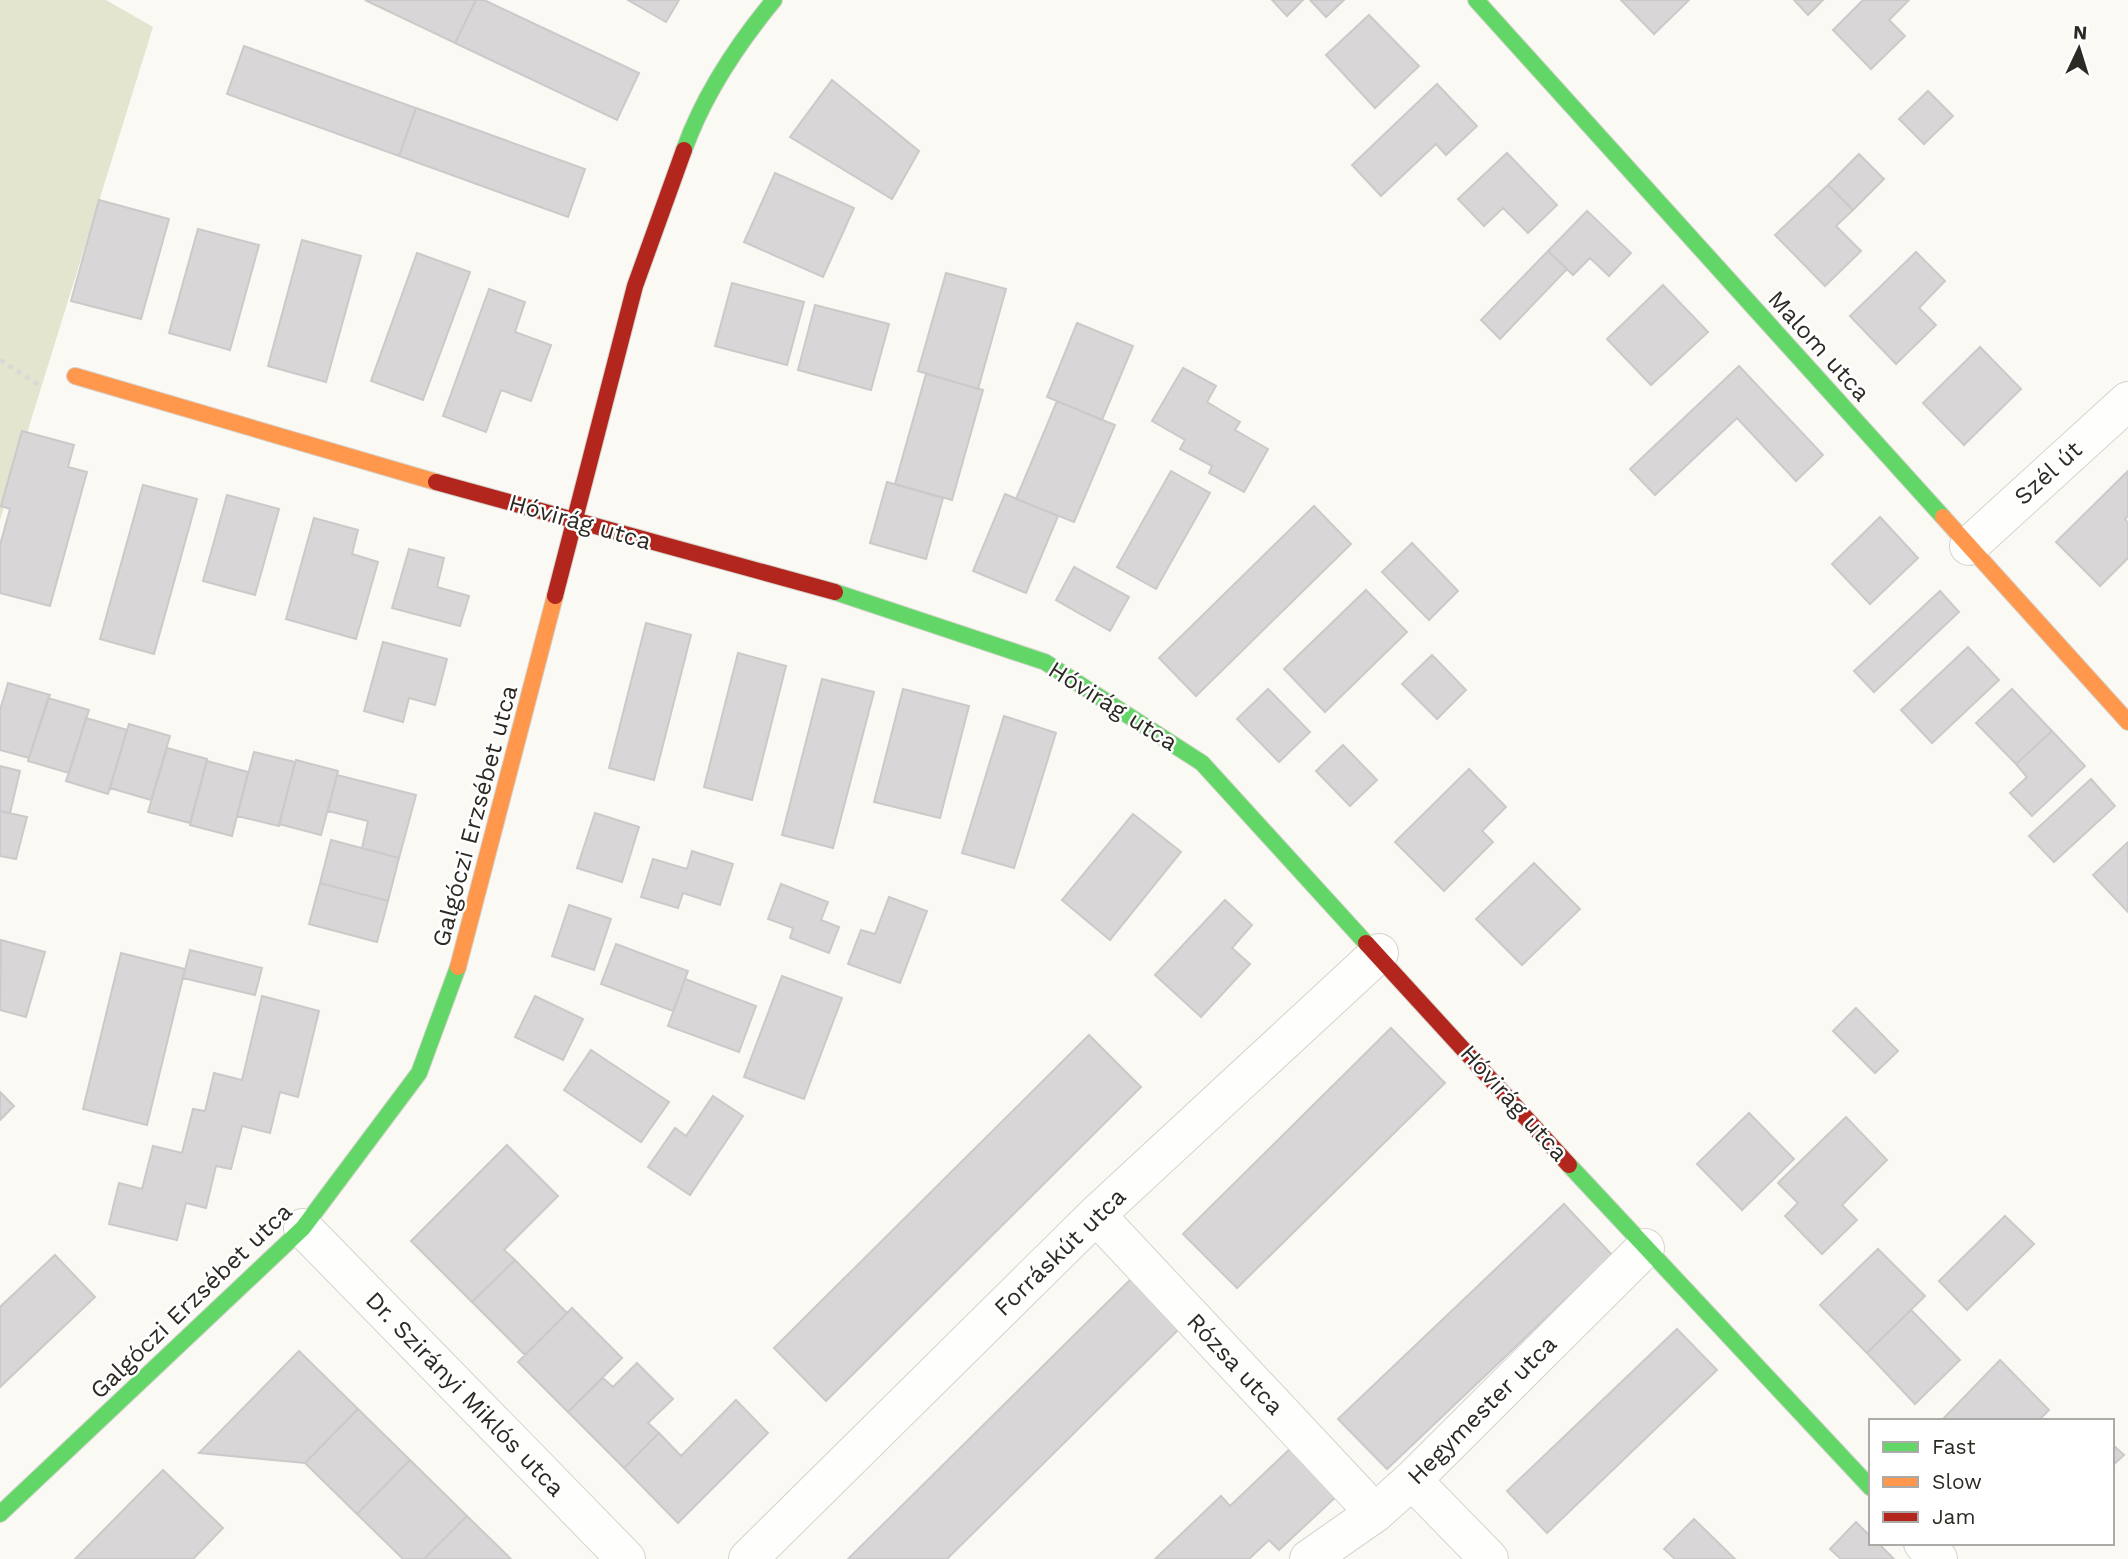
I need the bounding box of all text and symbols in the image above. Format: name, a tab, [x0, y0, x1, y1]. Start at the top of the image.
north arrow	[2044, 14, 2114, 84]
text: N	[2072, 21, 2088, 45]
street label: Malom utca	[1762, 285, 1876, 407]
street label: Szél út	[2008, 435, 2088, 511]
street label: Hóvirág utca	[506, 488, 654, 556]
street label: Hóvirág utca	[1043, 655, 1183, 757]
street label: Galgóczi Erzsébet utca	[427, 682, 523, 950]
street label: Hóvirág utca	[1455, 1039, 1573, 1167]
street label: Forráskút utca	[989, 1182, 1131, 1322]
street label: Galgóczi Erzsébet utca	[84, 1197, 298, 1405]
street label: Dr. Szirányi Miklós utca	[360, 1286, 570, 1502]
street label: Rózsa utca	[1181, 1308, 1289, 1420]
street label: Hegymester utca	[1402, 1330, 1562, 1490]
legend	[1869, 1419, 2114, 1545]
text: Fast	[1932, 1434, 1976, 1459]
text: Slow	[1932, 1469, 1982, 1494]
text: Jam	[1932, 1504, 1975, 1529]

